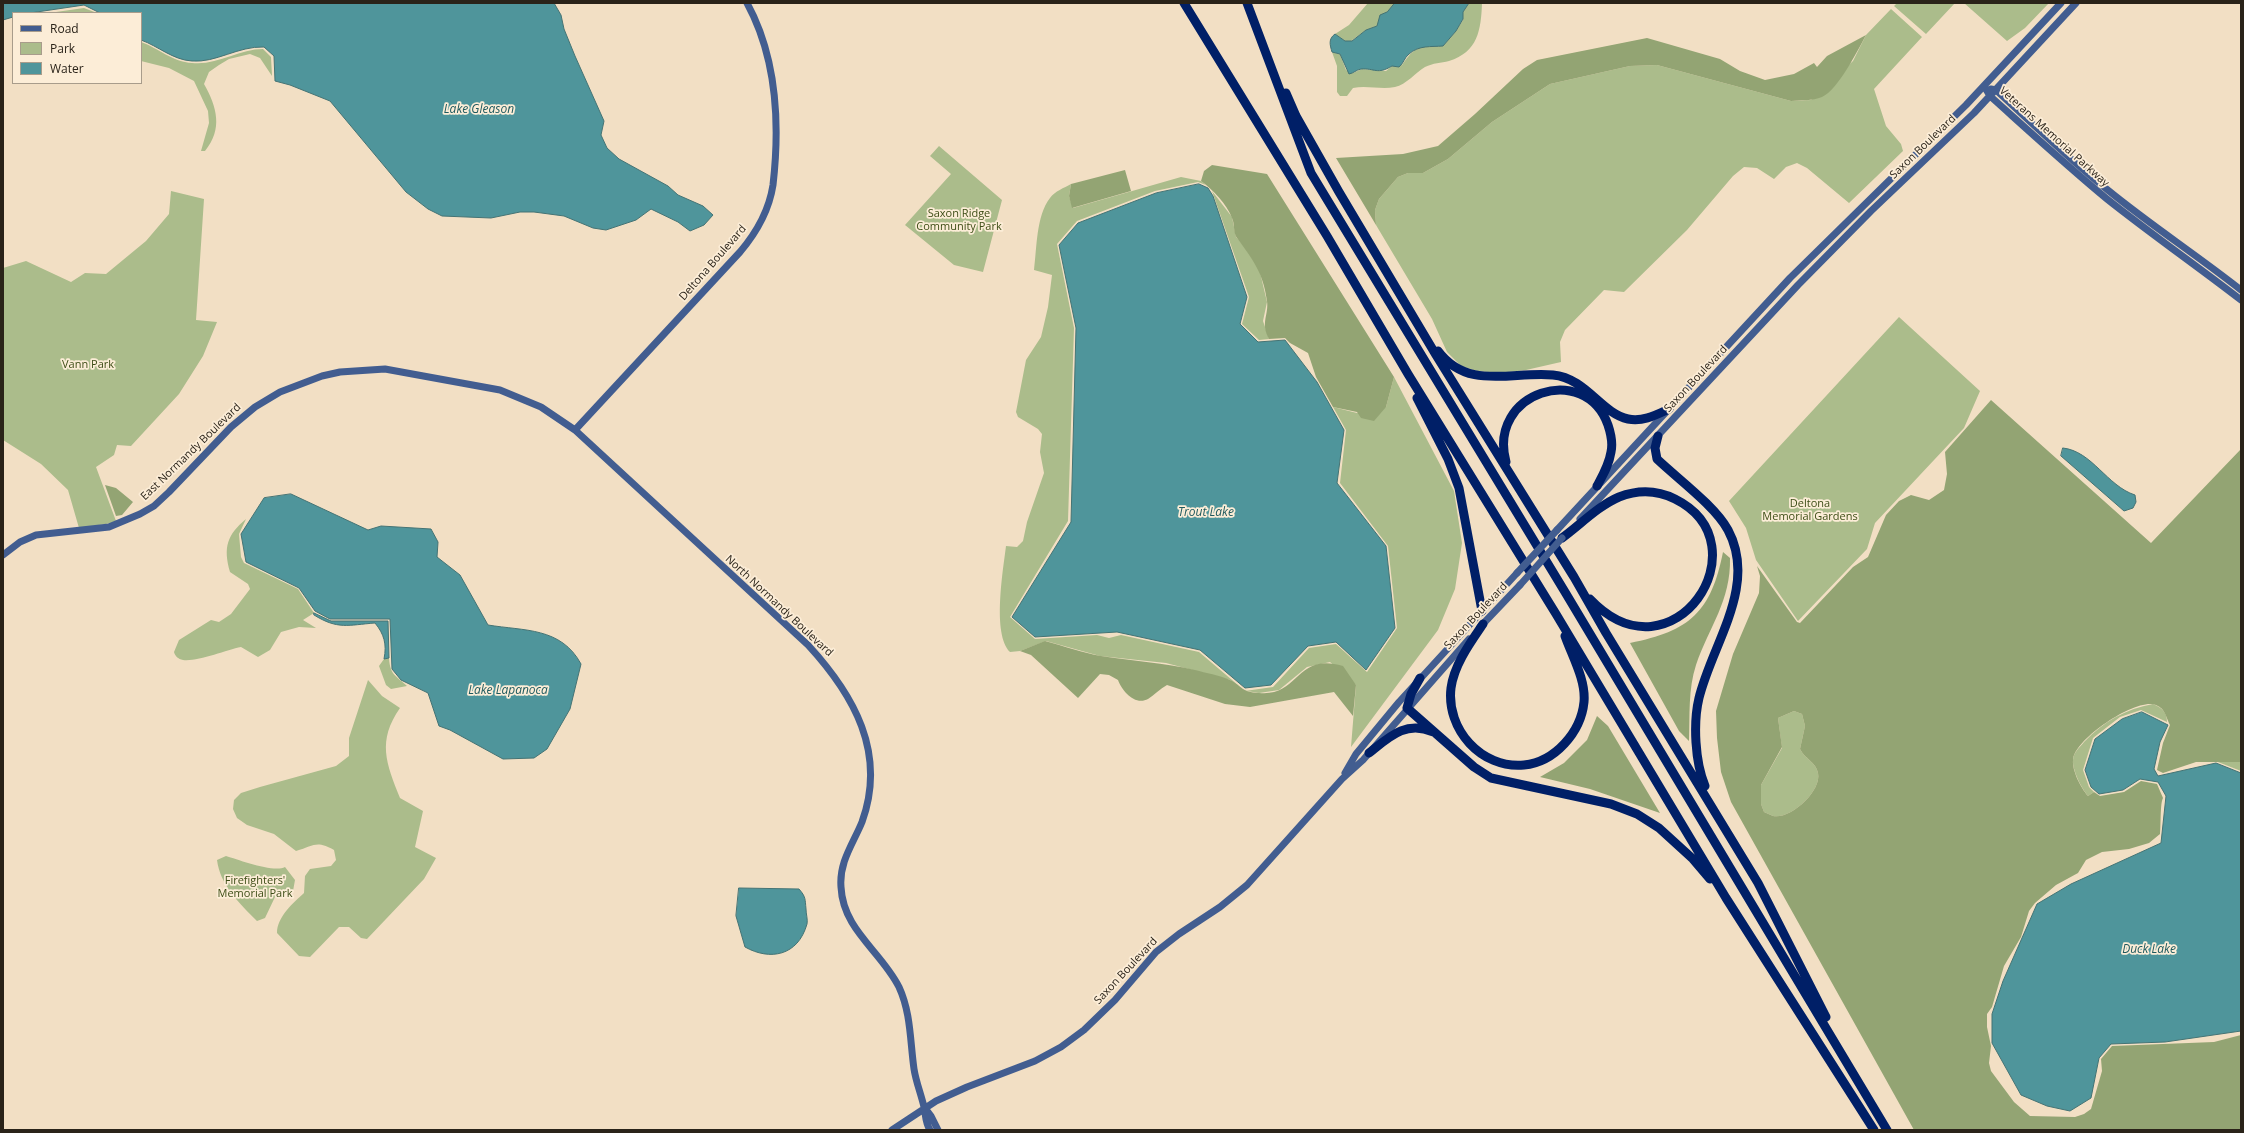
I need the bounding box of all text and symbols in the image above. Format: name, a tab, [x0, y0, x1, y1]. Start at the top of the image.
legend	[12, 12, 142, 84]
text: Road	[50, 20, 79, 37]
text: Park	[50, 40, 75, 57]
text: Water	[50, 60, 84, 77]
street label: Veterans Memorial Parkway	[1996, 84, 2112, 190]
water label: Lake Gleason	[444, 103, 514, 117]
street label: Saxon Boulevard	[1887, 112, 1959, 182]
park label: Saxon Ridge Community Park	[916, 207, 1002, 233]
street label: Deltona Boulevard	[677, 223, 749, 303]
street label: Saxon Boulevard	[1662, 343, 1730, 415]
park label: Vann Park	[62, 358, 114, 372]
street label: East Normandy Boulevard	[138, 401, 244, 503]
park label: Deltona Memorial Gardens	[1762, 497, 1858, 523]
water label: Trout Lake	[1178, 506, 1234, 520]
street label: North Normandy Boulevard	[722, 553, 836, 659]
street label: Saxon Boulevard	[1442, 580, 1510, 652]
water label: Lake Lapanoca	[468, 684, 548, 698]
park label: Firefighters' Memorial Park	[218, 874, 292, 900]
street label: Saxon Boulevard	[1092, 935, 1160, 1007]
water label: Duck Lake	[2122, 943, 2176, 957]

